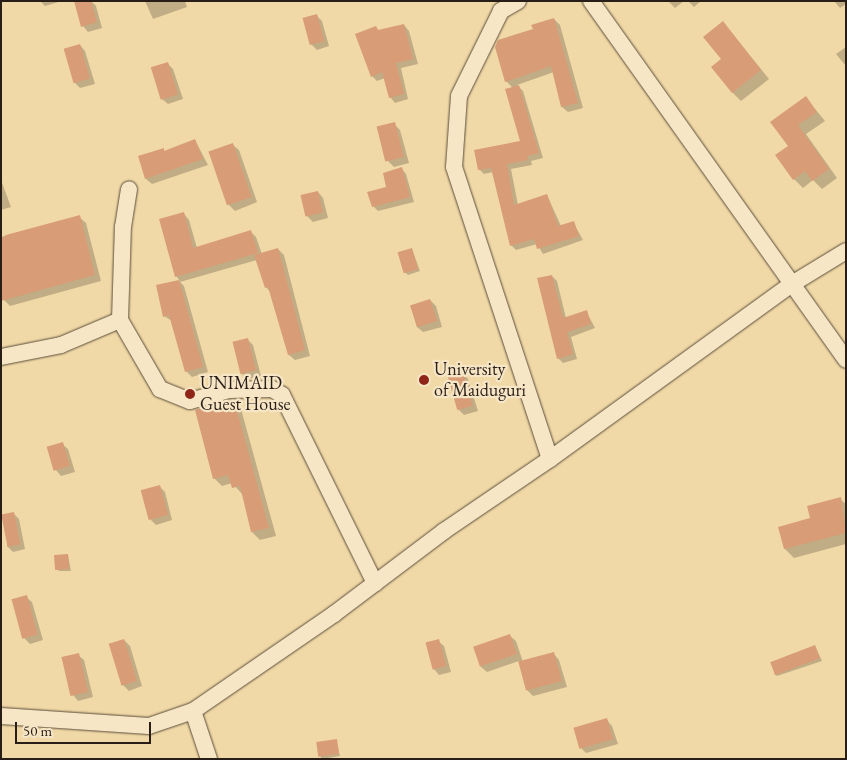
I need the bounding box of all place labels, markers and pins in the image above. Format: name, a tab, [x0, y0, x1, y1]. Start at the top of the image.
place label: University of Maiduguri	[434, 359, 526, 402]
place label: UNIMAID Guest House	[200, 373, 291, 416]
marker: University of Maiduguri	[418, 374, 430, 386]
marker: UNIMAID Guest House	[184, 388, 196, 400]

